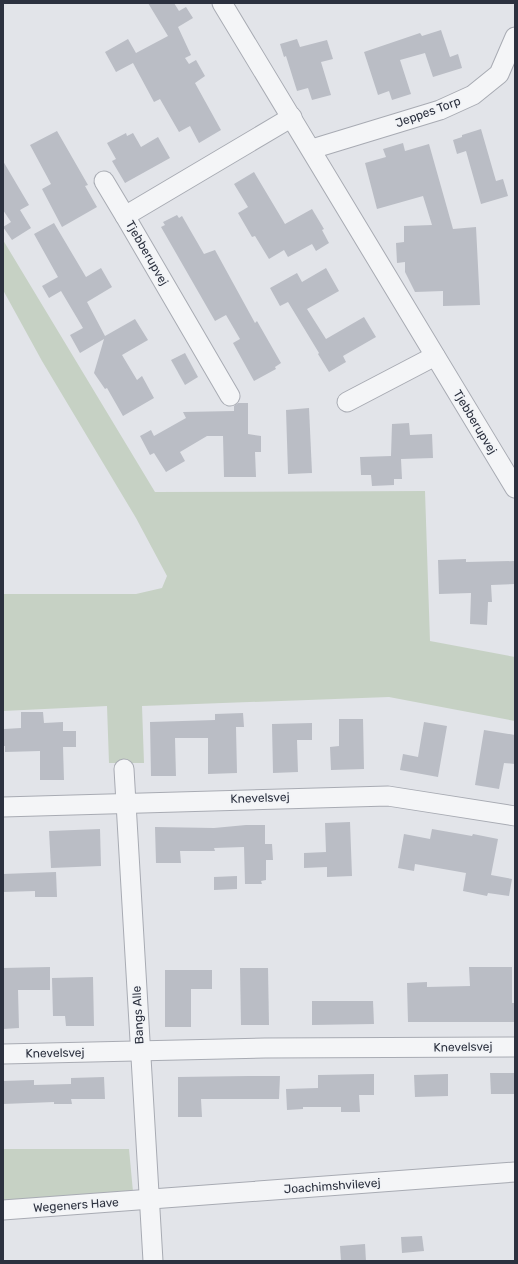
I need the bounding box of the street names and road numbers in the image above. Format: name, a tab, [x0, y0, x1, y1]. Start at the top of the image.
street label: Jeppes Torp	[393, 94, 463, 130]
street label: Tjebberupvej	[123, 218, 171, 288]
street label: Tjebberupvej	[450, 387, 500, 457]
street label: Knevelsvej	[230, 790, 290, 806]
street label: Bangs Alle	[129, 985, 147, 1045]
street label: Knevelsvej	[433, 1039, 493, 1055]
street label: Knevelsvej	[25, 1045, 85, 1061]
street label: Joachimshvilevej	[283, 1176, 381, 1196]
street label: Wegeners Have	[33, 1195, 120, 1215]

